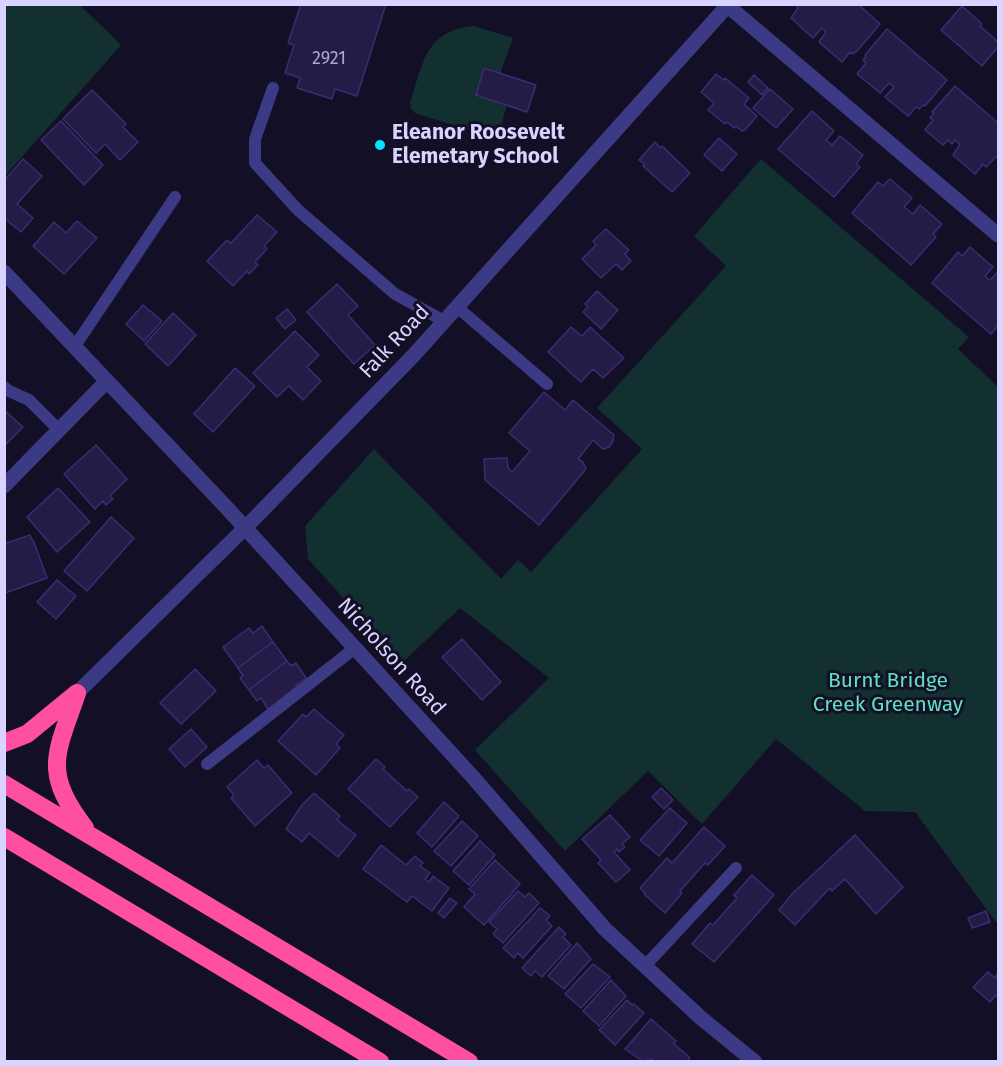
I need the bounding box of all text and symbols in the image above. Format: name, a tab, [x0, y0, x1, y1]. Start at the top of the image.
house number: 2921	[312, 48, 346, 70]
place label: Eleanor Roosevelt Elemetary School	[392, 120, 565, 170]
marker: Eleanor Roosevelt Elemetary School	[373, 138, 387, 152]
street label: Falk Road	[355, 300, 435, 384]
street label: Nicholson Road	[332, 593, 450, 721]
park label: Burnt Bridge Creek Greenway	[813, 668, 963, 718]

